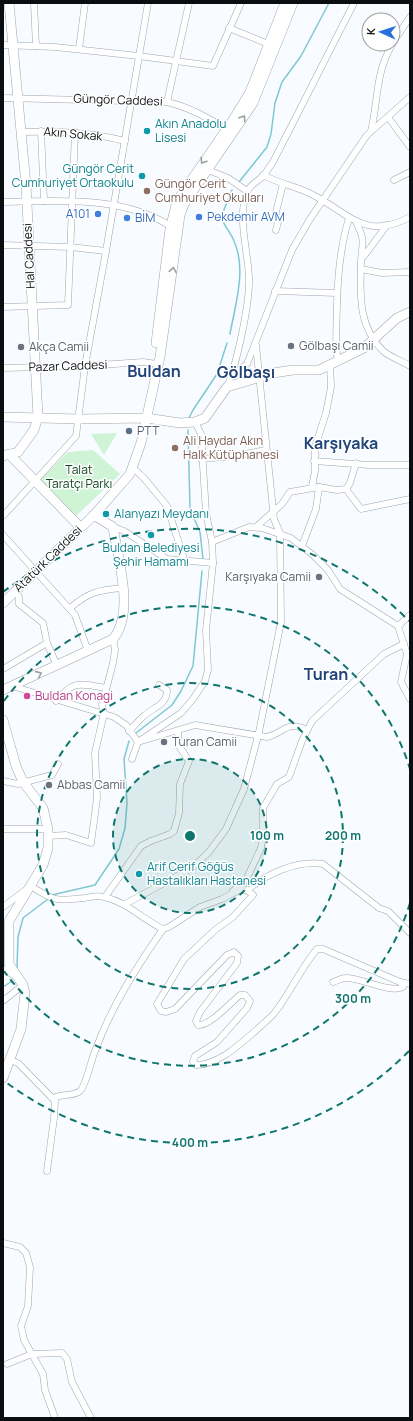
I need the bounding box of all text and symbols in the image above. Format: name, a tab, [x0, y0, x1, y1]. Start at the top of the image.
north arrow	[361, 12, 401, 52]
text: K	[363, 27, 378, 35]
street label: Güngör Caddesi	[73, 89, 163, 110]
place label: Akın Anadolu Lisesi	[155, 115, 226, 146]
one-way arrow	[239, 115, 246, 122]
street label: Akın Sokak	[43, 122, 104, 145]
marker: Akın Anadolu Lisesi	[142, 126, 152, 136]
one-way arrow	[200, 157, 208, 164]
place label: Güngör Cerit Cumhuriyet Ortaokulu	[12, 160, 134, 191]
marker: Güngör Cerit Cumhuriyet Ortaokulu	[137, 171, 147, 181]
place label: Güngör Cerit Cumhuriyet Okulları	[155, 175, 264, 206]
marker: Güngör Cerit Cumhuriyet Okulları	[142, 186, 152, 196]
place label: A101	[66, 205, 90, 222]
place label: Pekdemir AVM	[207, 208, 285, 225]
marker: A101	[93, 209, 103, 219]
place label: BİM	[135, 209, 155, 226]
marker: Pekdemir AVM	[194, 212, 204, 222]
marker: BİM	[122, 213, 132, 223]
street label: Hal Caddesi	[18, 223, 39, 289]
one-way arrow	[168, 267, 177, 273]
place label: Gölbaşı Camii	[299, 337, 374, 354]
place label: Akça Camii	[29, 338, 89, 355]
marker: Gölbaşı Camii	[286, 341, 296, 351]
marker: Akça Camii	[16, 342, 26, 352]
street label: Pazar Caddesi	[28, 356, 108, 375]
district label: Buldan	[127, 360, 181, 382]
district label: Gölbaşı	[217, 361, 275, 383]
place label: PTT	[137, 422, 160, 439]
marker: PTT	[124, 426, 134, 436]
place label: Ali Haydar Akın Halk Kütüphanesi	[183, 432, 279, 463]
district label: Karşıyaka	[304, 432, 378, 454]
marker: Ali Haydar Akın Halk Kütüphanesi	[170, 443, 180, 453]
park label: Talat Taratçı Parkı	[46, 461, 112, 492]
place label: Alanyazı Meydanı	[114, 505, 209, 522]
marker: Alanyazı Meydanı	[101, 509, 111, 519]
street label: Atatürk Caddesi	[10, 522, 86, 596]
marker: Buldan Belediyesi Şehir Hamamı	[146, 530, 156, 540]
place label: Buldan Belediyesi Şehir Hamamı	[103, 539, 199, 570]
place label: Karşıyaka Camii	[225, 568, 311, 585]
marker: Karşıyaka Camii	[314, 572, 324, 582]
district label: Turan	[304, 663, 348, 685]
one-way arrow	[34, 671, 42, 679]
place label: Buldan Konagi	[35, 687, 113, 704]
marker: Buldan Konagi	[22, 691, 32, 701]
place label: Turan Camii	[172, 733, 237, 750]
marker: Turan Camii	[159, 737, 169, 747]
place label: Abbas Camii	[57, 776, 125, 793]
marker: Abbas Camii	[44, 780, 54, 790]
text: 100 m	[250, 827, 284, 844]
text: 200 m	[325, 827, 361, 844]
centre of rings	[183, 829, 197, 843]
place label: Arif Cerif Göğüs Hastalıkları Hastanesi	[147, 858, 266, 889]
marker: Arif Cerif Göğüs Hastalıkları Hastanesi	[134, 869, 144, 879]
text: 300 m	[335, 990, 371, 1007]
text: 400 m	[172, 1134, 208, 1151]

